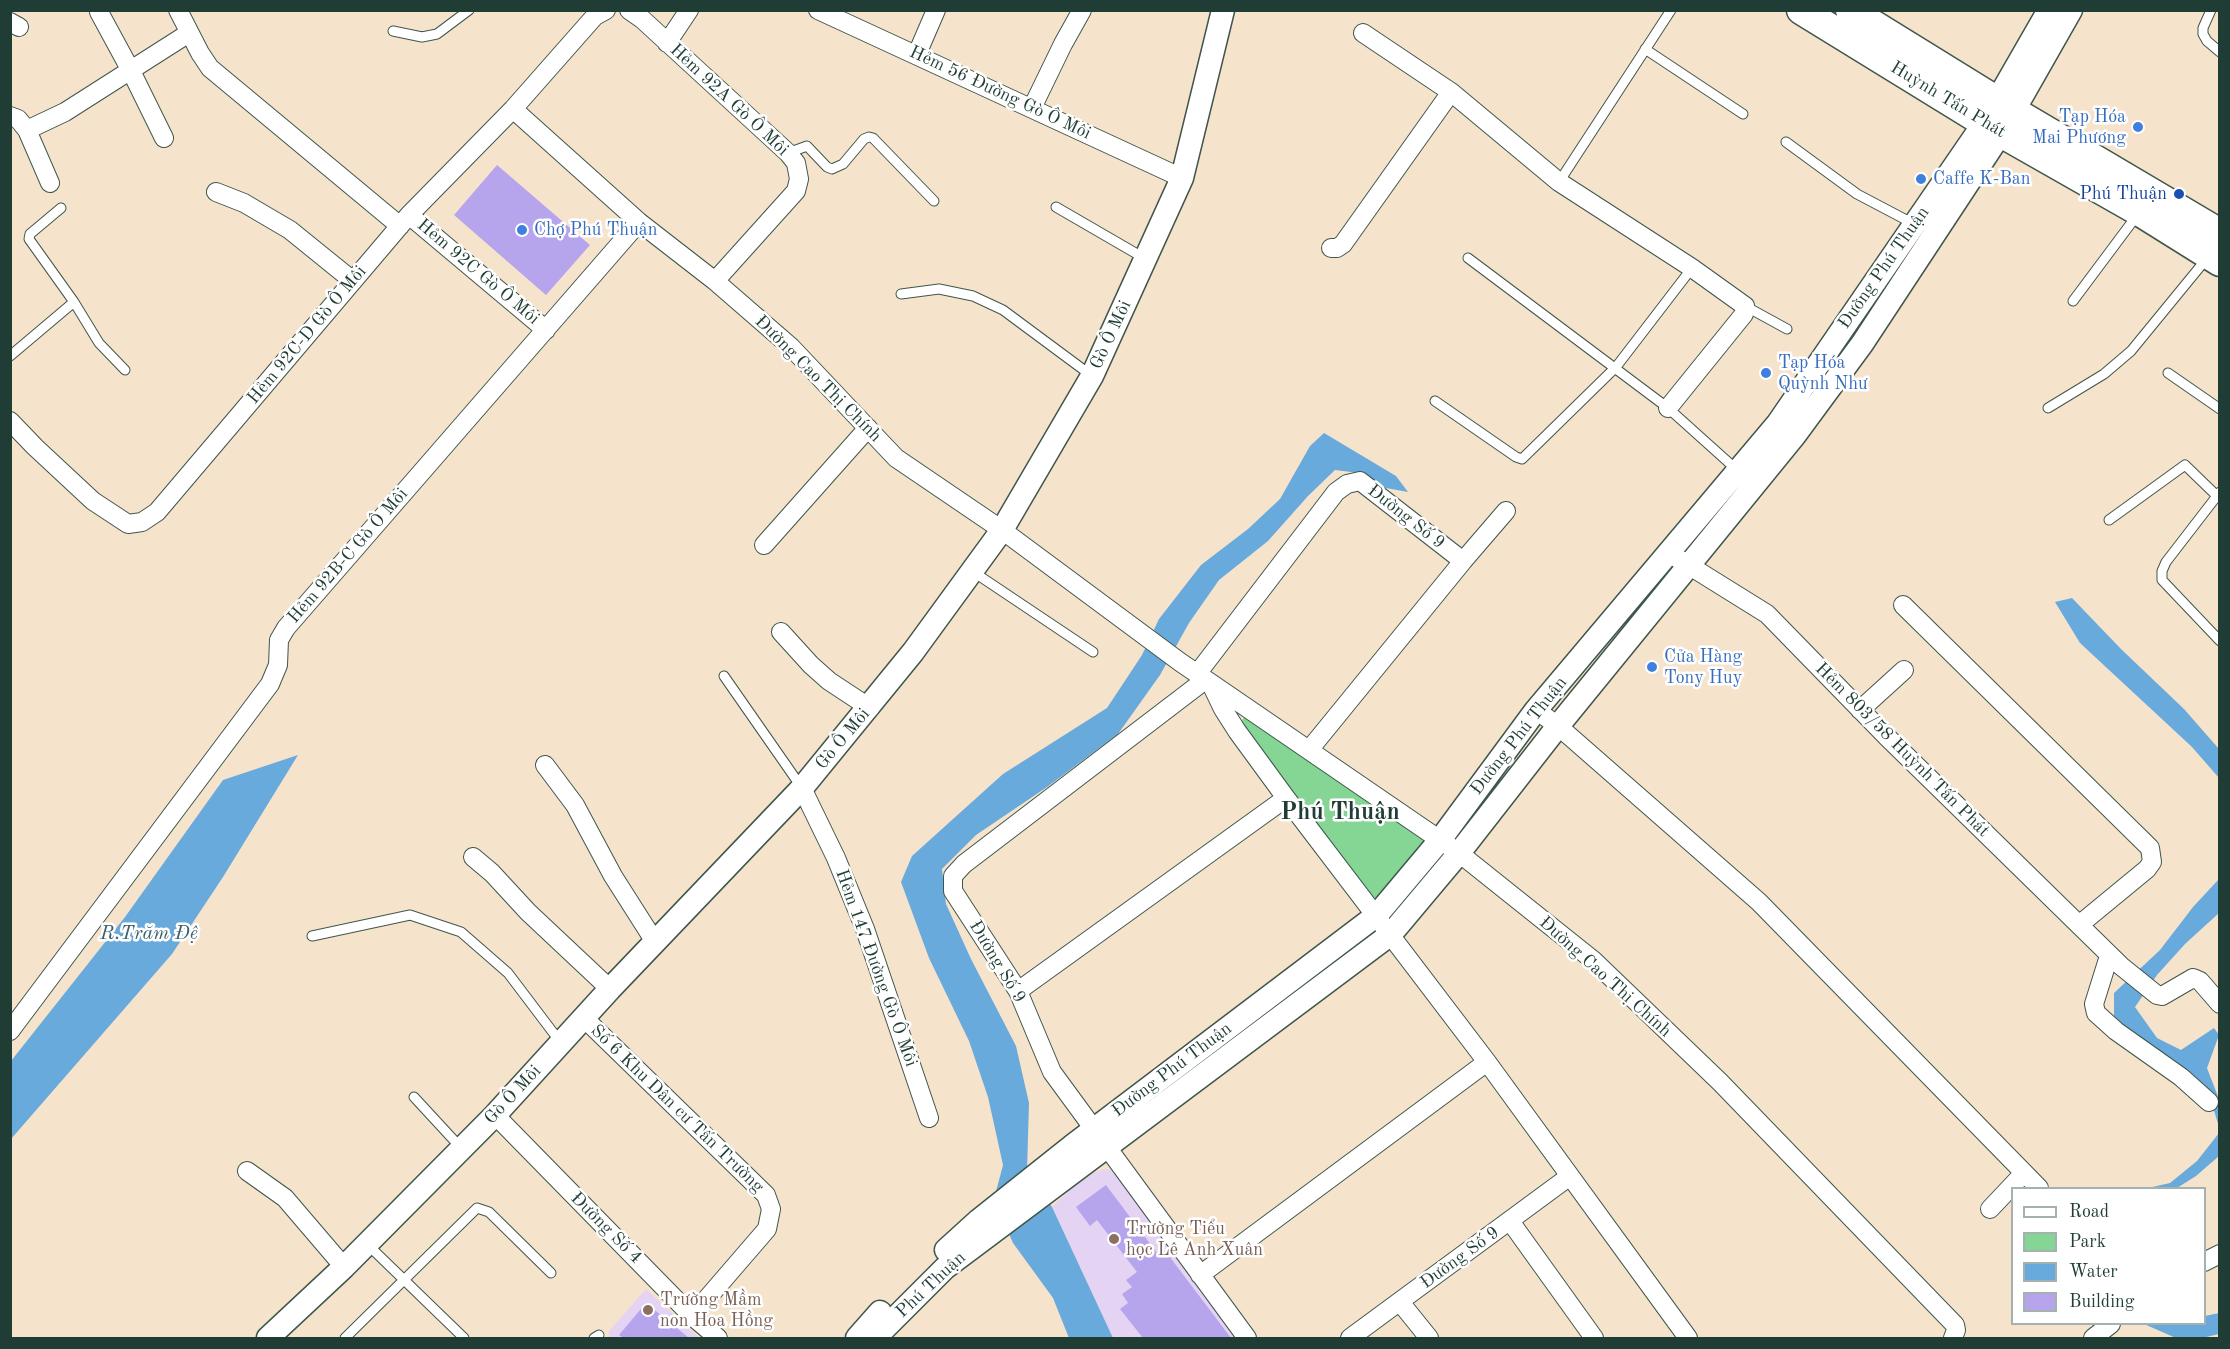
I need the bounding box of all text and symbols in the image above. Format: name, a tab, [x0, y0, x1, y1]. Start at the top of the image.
street label: Hẻm 92A Gò Ô Môi	[665, 39, 793, 161]
street label: Hẻm 56 Đường Gò Ô Môi	[906, 41, 1094, 145]
street label: Huỳnh Tấn Phát	[1886, 57, 2010, 143]
place label: Tạp Hóa Mai Phương	[2032, 106, 2126, 148]
marker: Tạp Hóa Mai Phương	[2131, 120, 2145, 134]
place label: Caffe K-Ban	[1933, 168, 2030, 190]
marker: Caffe K-Ban	[1914, 172, 1928, 186]
place label: Phú Thuận	[2079, 183, 2167, 205]
marker: Phú Thuận	[2172, 187, 2186, 201]
street label: Đường Phú Thuận	[1834, 203, 1934, 333]
street label: Hẻm 92C Gò Ô Môi	[412, 214, 544, 330]
place label: Chợ Phú Thuận	[534, 219, 657, 241]
marker: Chợ Phú Thuận	[515, 223, 529, 237]
street label: Hẻm 92C-D Gò Ô Môi	[243, 261, 371, 409]
street label: Gò Ô Môi	[1086, 297, 1136, 373]
street label: Đường Cao Thị Chính	[750, 311, 886, 447]
place label: Tạp Hóa Quỳnh Như	[1778, 352, 1868, 394]
marker: Tạp Hóa Quỳnh Như	[1759, 366, 1773, 380]
street label: Đường Số 9	[1363, 480, 1449, 554]
street label: Hẻm 92B-C Gò Ô Môi	[283, 484, 413, 628]
place label: Cửa Hàng Tony Huy	[1664, 646, 1742, 688]
street label: Hẻm 803/58 Huỳnh Tấn Phát	[1810, 658, 1994, 842]
marker: Cửa Hàng Tony Huy	[1645, 660, 1659, 674]
street label: Đường Phú Thuận	[1466, 672, 1572, 800]
street label: Gò Ô Môi	[811, 704, 875, 774]
district label: Phú Thuận	[1280, 799, 1400, 827]
street label: Hẻm 147 Đường Gò Ô Môi	[830, 866, 922, 1070]
street label: Đường Cao Thị Chính	[1534, 912, 1676, 1042]
street label: Đường Số 9	[964, 917, 1030, 1007]
water label: R.Trăm Đệ	[100, 922, 198, 946]
street label: Đường Phú Thuận	[1108, 1018, 1236, 1122]
street label: Số 6 Khu Dân cư Tấn Trường	[586, 1020, 768, 1198]
street label: Gò Ô Môi	[480, 1061, 546, 1129]
legend	[2011, 1187, 2206, 1325]
street label: Đường Số 4	[566, 1188, 646, 1268]
text: Road	[2069, 1203, 2109, 1221]
place label: Trường Tiểu học Lê Anh Xuân	[1126, 1218, 1263, 1260]
street label: Đường Số 9	[1416, 1222, 1504, 1294]
marker: Trường Tiểu học Lê Anh Xuân	[1107, 1232, 1121, 1246]
text: Park	[2069, 1233, 2106, 1251]
street label: Phú Thuận	[892, 1247, 970, 1323]
text: Water	[2069, 1263, 2118, 1281]
place label: Trường Mầm non Hoa Hồng	[660, 1289, 773, 1332]
text: Building	[2069, 1293, 2134, 1311]
marker: Trường Mầm non Hoa Hồng	[641, 1303, 655, 1317]

